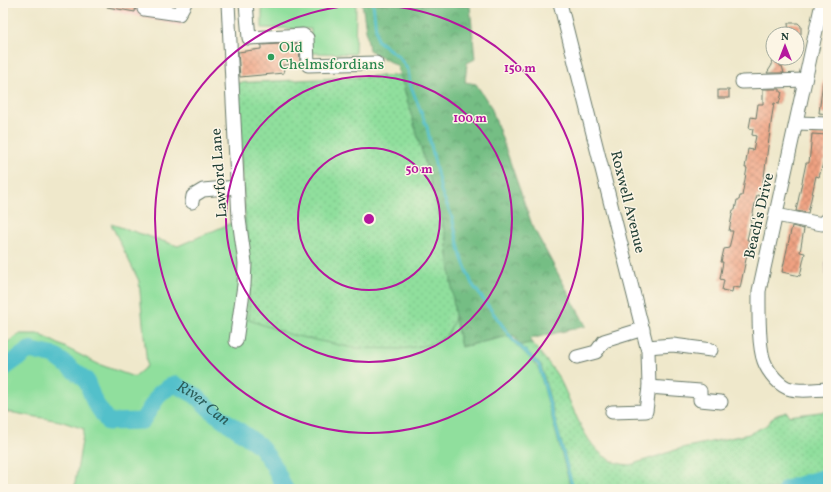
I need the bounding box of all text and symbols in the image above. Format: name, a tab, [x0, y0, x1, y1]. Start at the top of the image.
north arrow	[765, 26, 805, 66]
text: N	[781, 30, 789, 45]
place label: Old Chelmsfordians	[279, 38, 384, 76]
marker: Old Chelmsfordians	[266, 52, 276, 62]
text: 150 m	[504, 61, 536, 77]
text: 100 m	[453, 111, 487, 127]
street label: Lawford Lane	[206, 127, 234, 219]
street label: Roxwell Avenue	[604, 148, 650, 256]
text: 50 m	[405, 162, 433, 178]
street label: Beach's Drive	[740, 171, 780, 261]
centre of rings	[362, 212, 376, 226]
water label: River Can	[173, 376, 234, 431]

